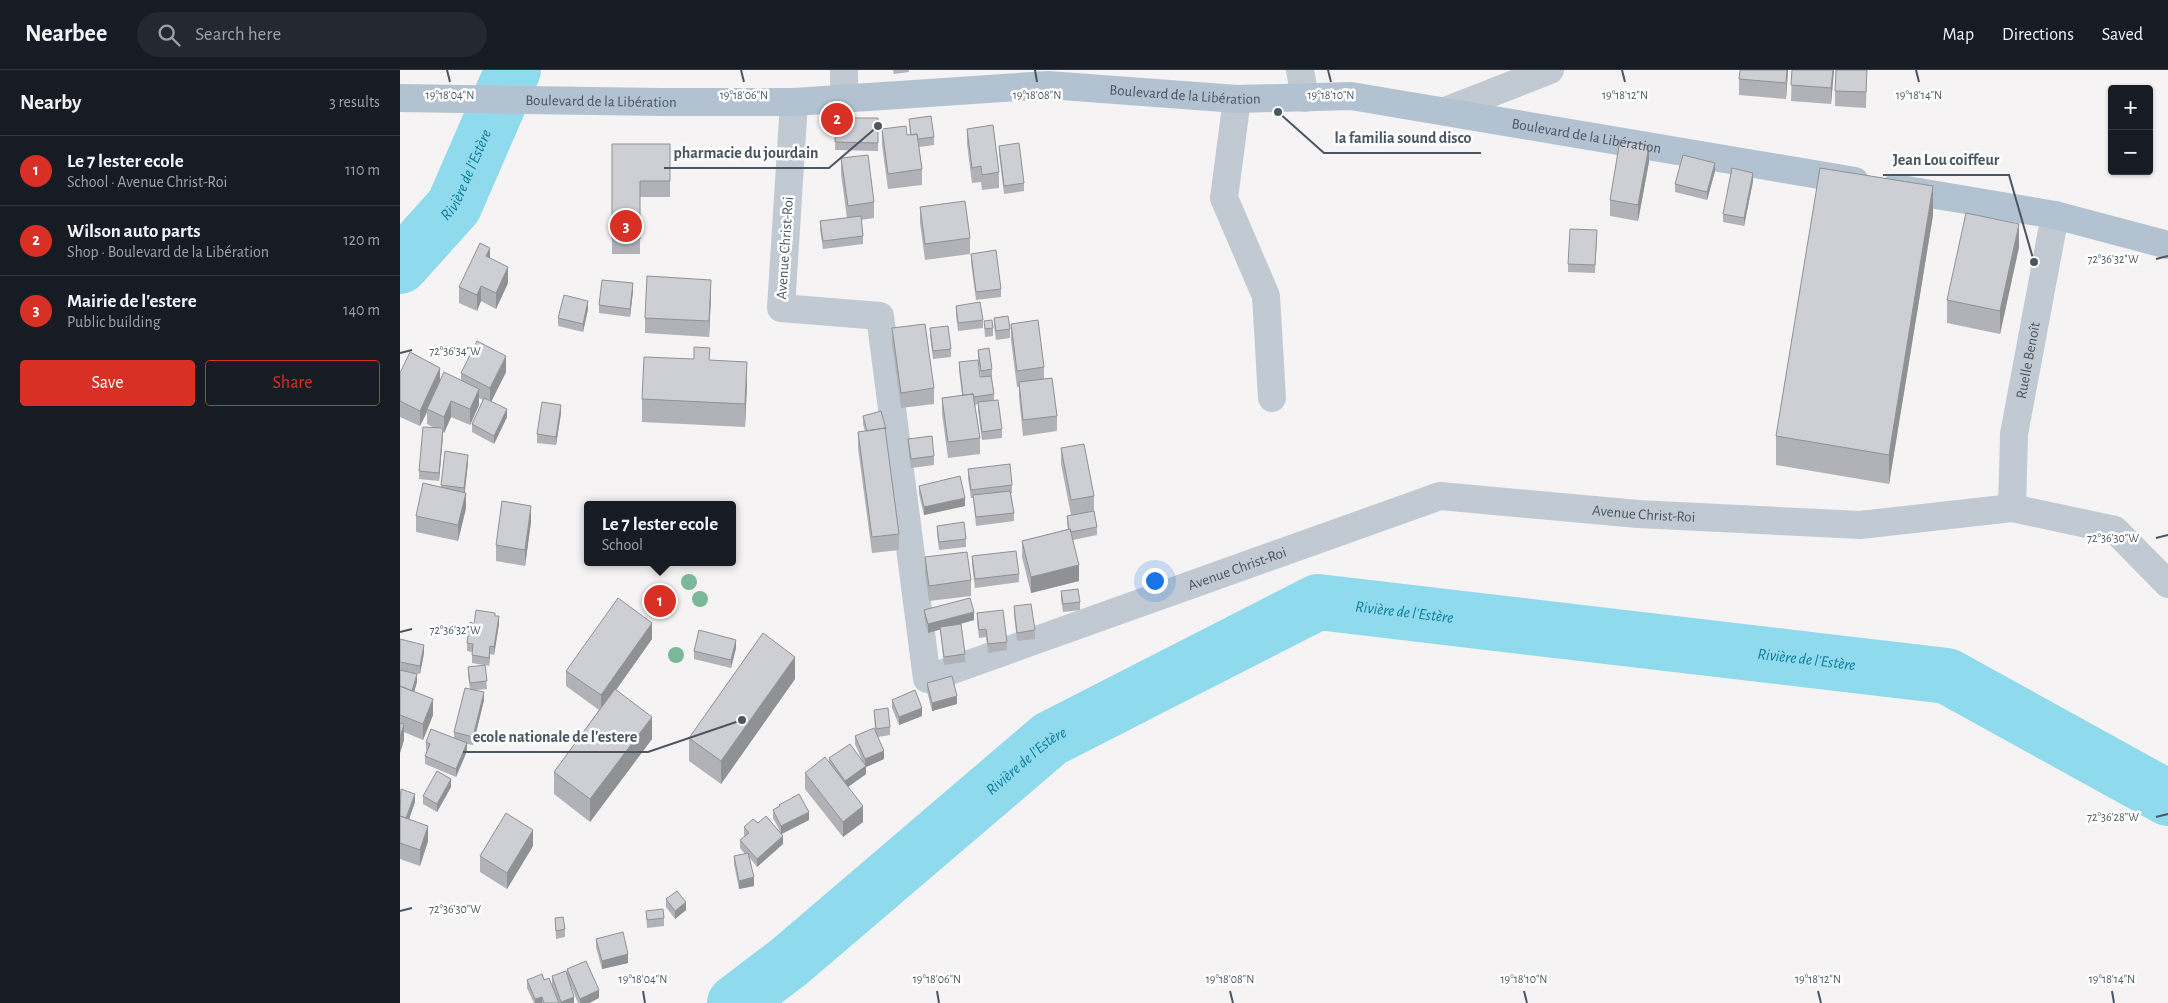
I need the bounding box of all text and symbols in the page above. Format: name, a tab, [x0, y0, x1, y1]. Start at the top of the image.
search box	[137, 12, 487, 57]
icon: search	[155, 21, 183, 49]
text: Nearbee	[25, 22, 107, 46]
text: Search here	[195, 25, 281, 44]
text: Map	[1943, 26, 1974, 44]
text: Directions	[2002, 26, 2074, 44]
text: Saved	[2102, 26, 2143, 44]
street label: Boulevard de la Libération	[1109, 82, 1261, 107]
map controls	[2108, 85, 2153, 175]
button: +	[2108, 85, 2153, 130]
text: 19°18'04"N	[426, 89, 474, 101]
text: 19°18'06"N	[720, 89, 768, 101]
text: 19°18'08"N	[1013, 89, 1061, 101]
text: 19°18'10"N	[1307, 89, 1355, 101]
text: 19°18'12"N	[1602, 89, 1648, 101]
text: 19°18'14"N	[1896, 89, 1942, 101]
text: Nearby	[20, 92, 81, 113]
street label: Boulevard de la Libération	[525, 92, 677, 110]
text: 3 results	[329, 94, 380, 110]
pin: 2	[821, 100, 853, 138]
street label: Boulevard de la Libération	[1511, 116, 1662, 156]
callout: la familia sound disco	[1324, 122, 1481, 153]
water label: Rivière de l'Estère	[437, 127, 494, 223]
text: la familia sound disco	[1334, 130, 1472, 146]
button: −	[2108, 130, 2153, 175]
callout: pharmacie du jourdain	[664, 137, 829, 168]
callout: Jean Lou coiffeur	[1883, 144, 2009, 175]
text: pharmacie du jourdain	[673, 145, 819, 162]
text: Le 7 lester ecole	[67, 152, 184, 171]
text: Jean Lou coiffeur	[1893, 152, 2000, 168]
text: 1	[33, 162, 39, 178]
text: 110 m	[345, 162, 380, 178]
text: School · Avenue Christ-Roi	[67, 174, 227, 190]
street label: Avenue Christ-Roi	[774, 196, 796, 300]
pin: 3	[610, 207, 642, 245]
text: Wilson auto parts	[67, 222, 200, 241]
text: 2	[32, 232, 40, 248]
text: 120 m	[343, 232, 380, 248]
text: Shop · Boulevard de la Libération	[67, 244, 269, 260]
text: 72°36'32"W	[2087, 253, 2139, 265]
text: Mairie de l'estere	[67, 292, 197, 311]
text: 3	[33, 302, 39, 318]
text: 140 m	[343, 302, 380, 318]
text: Public building	[67, 314, 161, 330]
street label: Ruelle Benoît	[2013, 320, 2042, 400]
text: 72°36'34"W	[429, 345, 481, 357]
button: Save	[20, 360, 195, 406]
button: Share	[205, 360, 380, 406]
popup	[584, 501, 736, 566]
street label: Avenue Christ-Roi	[1592, 502, 1696, 524]
text: Le 7 lester ecole	[602, 515, 718, 534]
text: 72°36'30"W	[2087, 532, 2139, 544]
text: School	[602, 537, 643, 553]
street label: Avenue Christ-Roi	[1186, 544, 1288, 593]
your location	[1142, 568, 1168, 594]
pin: 1	[644, 582, 676, 620]
water label: Rivière de l'Estère	[1354, 598, 1454, 626]
text: 72°36'32"W	[429, 624, 481, 636]
water label: Rivière de l'Estère	[1757, 646, 1856, 673]
callout: ecole nationale de l'estere	[463, 721, 648, 752]
water label: Rivière de l'Estère	[983, 724, 1069, 798]
text: ecole nationale de l'estere	[473, 729, 638, 745]
text: 72°36'28"W	[2087, 811, 2139, 823]
text: 72°36'30"W	[429, 903, 481, 915]
text: 19°18'04"N	[619, 973, 667, 985]
text: 19°18'06"N	[913, 973, 961, 985]
text: 19°18'08"N	[1206, 973, 1254, 985]
text: 19°18'10"N	[1500, 973, 1548, 985]
text: 19°18'12"N	[1795, 973, 1841, 985]
text: 19°18'14"N	[2089, 973, 2135, 985]

